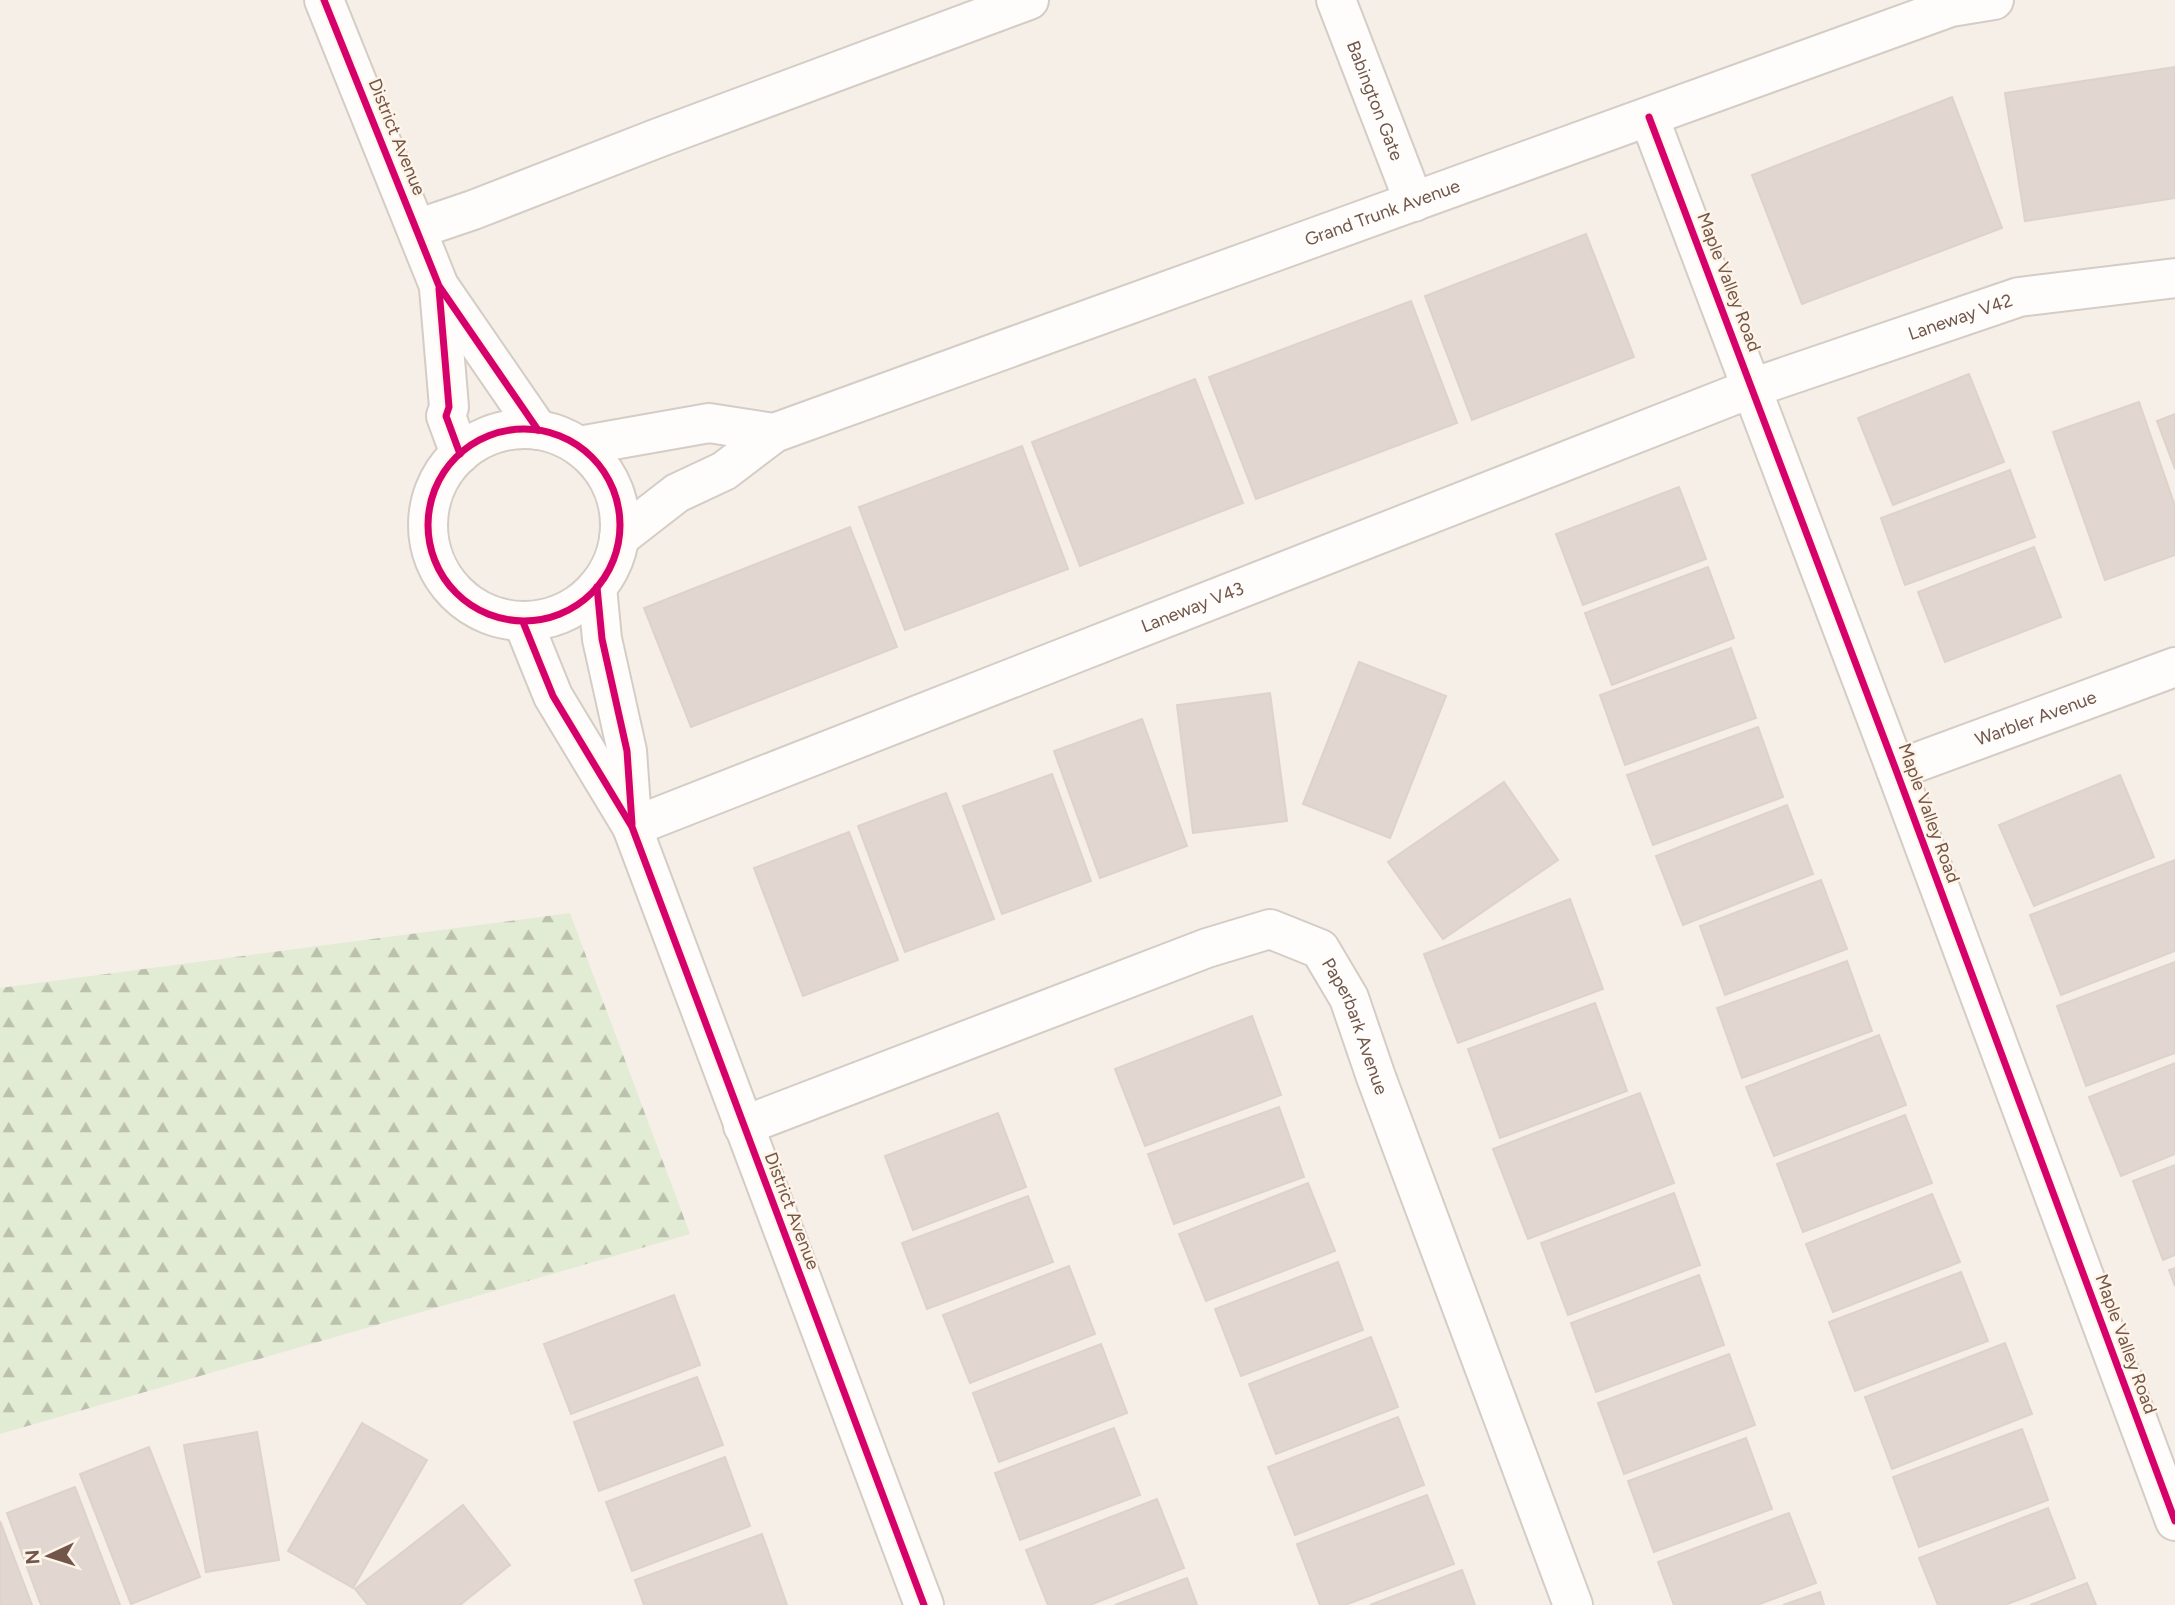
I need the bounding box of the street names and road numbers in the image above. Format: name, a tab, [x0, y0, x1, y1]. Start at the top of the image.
street label: Babington Gate	[1342, 38, 1408, 164]
street label: District Avenue	[364, 75, 430, 199]
street label: Grand Trunk Avenue	[1302, 175, 1463, 251]
street label: Maple Valley Road	[1692, 209, 1766, 355]
street label: Laneway V42	[1905, 289, 2015, 345]
street label: Laneway V43	[1138, 577, 1247, 637]
street label: Warbler Avenue	[1972, 686, 2100, 751]
street label: Maple Valley Road	[1894, 740, 1964, 886]
street label: Paperbark Avenue	[1317, 954, 1393, 1098]
street label: District Avenue	[760, 1149, 825, 1273]
street label: Maple Valley Road	[2091, 1271, 2161, 1417]

